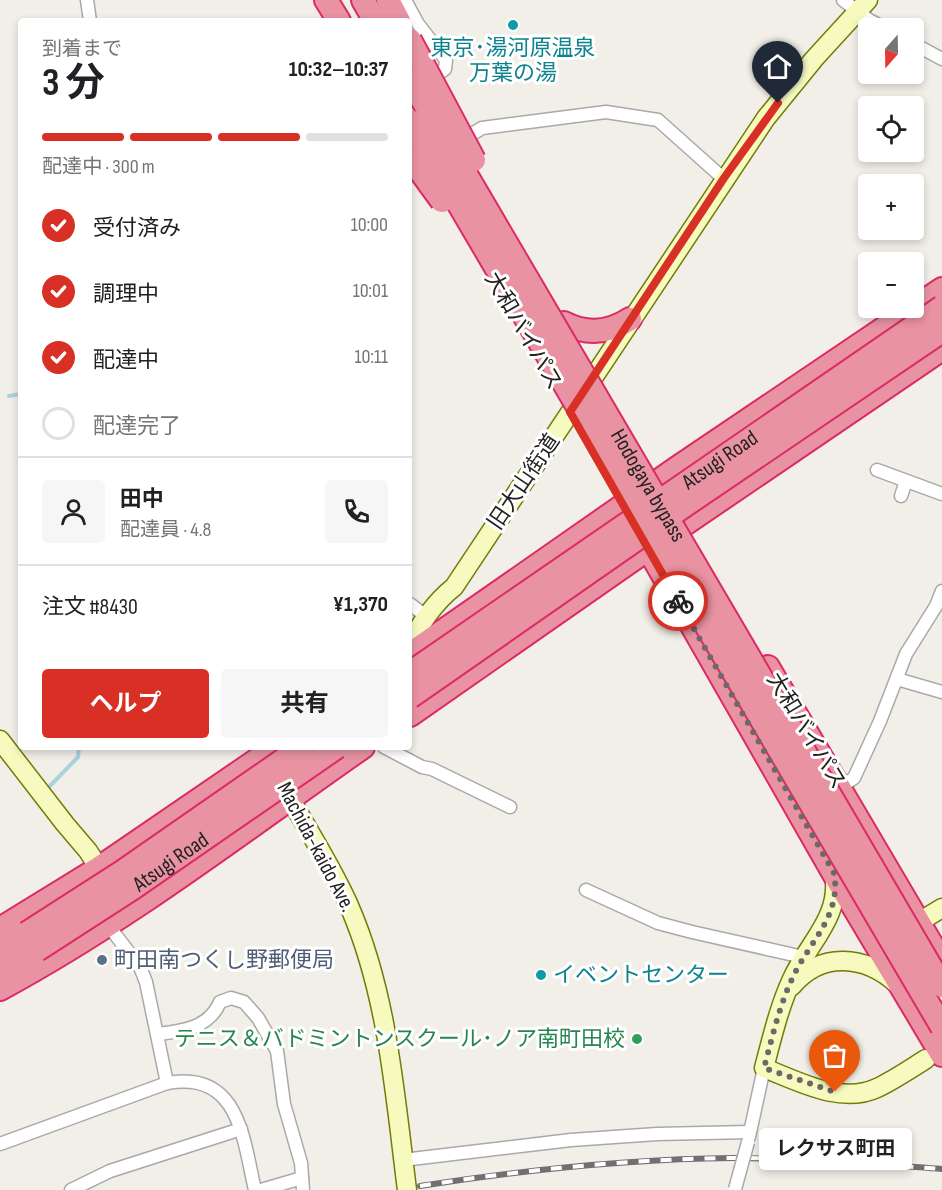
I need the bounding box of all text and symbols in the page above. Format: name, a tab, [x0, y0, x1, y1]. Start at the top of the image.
marker: 東京･湯河原温泉 万葉の湯	[506, 18, 520, 32]
north arrow	[858, 18, 924, 84]
map controls	[858, 18, 924, 318]
place label: 東京･湯河原温泉 万葉の湯	[430, 35, 596, 87]
text: 到着まで	[42, 37, 122, 61]
pin	[752, 41, 803, 103]
icon: home	[761, 50, 794, 83]
text: 10:32–10:37	[289, 56, 388, 83]
text: 3 分	[42, 60, 105, 107]
button: locate	[858, 96, 924, 162]
text: 配達中 · 300 m	[42, 155, 155, 179]
button: +	[858, 174, 924, 240]
icon: check	[42, 209, 75, 242]
text: 10:00	[351, 213, 388, 237]
text: 受付済み	[93, 215, 181, 242]
button: −	[858, 252, 924, 318]
street label: 大和バイパス	[478, 267, 568, 395]
icon: check	[42, 275, 75, 308]
text: 10:01	[353, 279, 388, 303]
text: 調理中	[93, 281, 159, 308]
icon: check	[42, 341, 75, 374]
text: 10:11	[355, 345, 388, 369]
text: 配達中	[93, 347, 159, 374]
text: 配達完了	[93, 413, 181, 440]
street label: Hodogaya bypass	[605, 424, 692, 547]
street label: Atsugi Road	[676, 424, 763, 496]
street label: 旧大山街道	[482, 429, 566, 535]
button: person	[42, 480, 105, 543]
button: phone	[325, 480, 388, 543]
text: 田中	[120, 486, 164, 513]
text: 配達員 · 4.8	[120, 518, 211, 542]
courier	[648, 571, 708, 631]
icon: bike	[662, 585, 695, 618]
text: ¥1,370	[333, 591, 388, 618]
text: 注文 #8430	[42, 594, 138, 621]
street label: 大和バイパス	[761, 668, 851, 794]
button: ヘルプ	[42, 669, 209, 738]
button: 共有	[221, 669, 388, 738]
street label: Machida-kaido Ave.	[271, 778, 361, 916]
street label: Atsugi Road	[127, 826, 214, 898]
place label: 町田南つくし野郵便局	[114, 947, 334, 974]
marker: 町田南つくし野郵便局	[95, 953, 109, 967]
place label: イベントセンター	[553, 962, 729, 989]
marker: イベントセンター	[534, 968, 548, 982]
place label: テニス＆バドミントンスクール･ノア南町田校	[174, 1026, 625, 1053]
pin	[809, 1030, 860, 1092]
marker: テニス＆バドミントンスクール･ノア南町田校	[630, 1032, 644, 1046]
icon: bag	[818, 1039, 851, 1072]
callout: レクサス町田	[758, 1128, 912, 1170]
text: レクサス町田	[776, 1137, 895, 1161]

